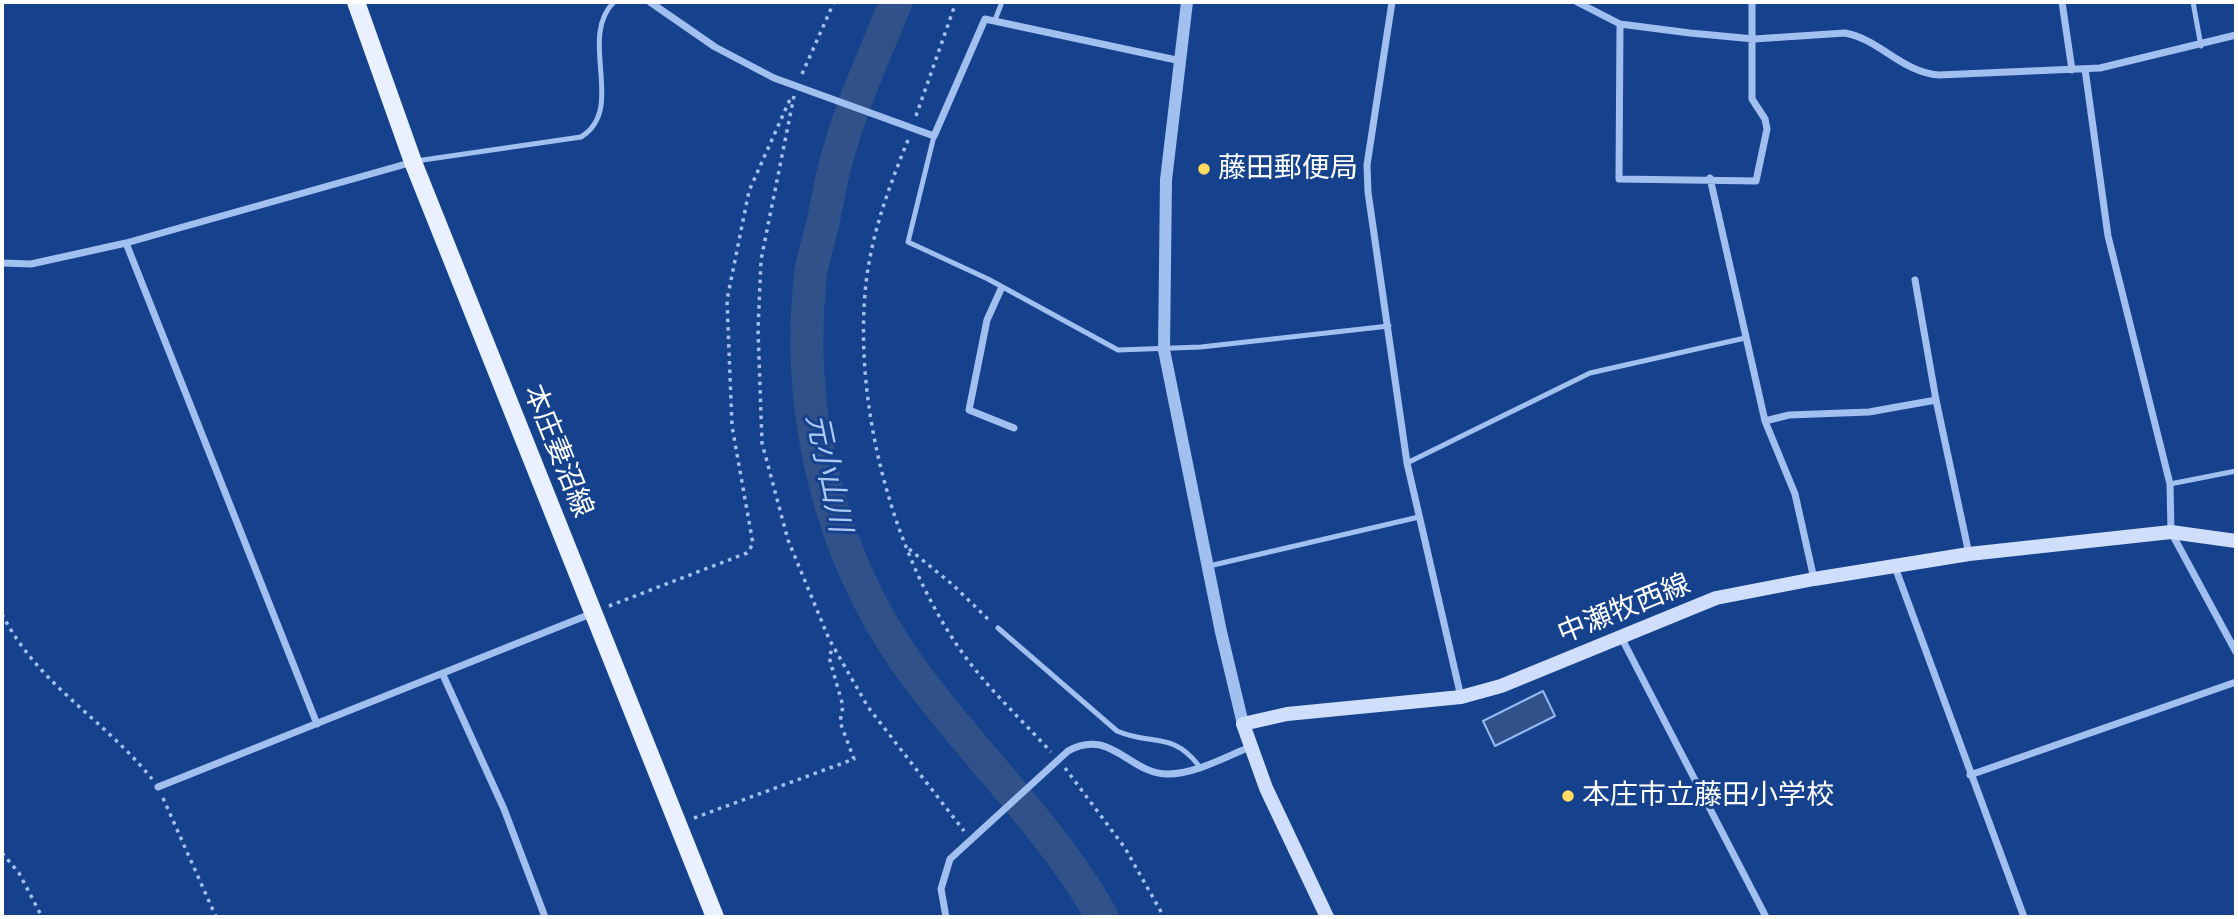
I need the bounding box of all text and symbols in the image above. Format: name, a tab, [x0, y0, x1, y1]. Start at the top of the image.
place label: 藤田郵便局	[1218, 152, 1358, 186]
marker: 藤田郵便局	[1196, 161, 1212, 177]
street label: 本庄妻沼線	[516, 380, 600, 522]
water label: 元小山川	[798, 411, 858, 535]
street label: 中瀬牧西線	[1553, 567, 1695, 651]
place label: 本庄市立藤田小学校	[1582, 779, 1834, 813]
marker: 本庄市立藤田小学校	[1560, 788, 1576, 804]

